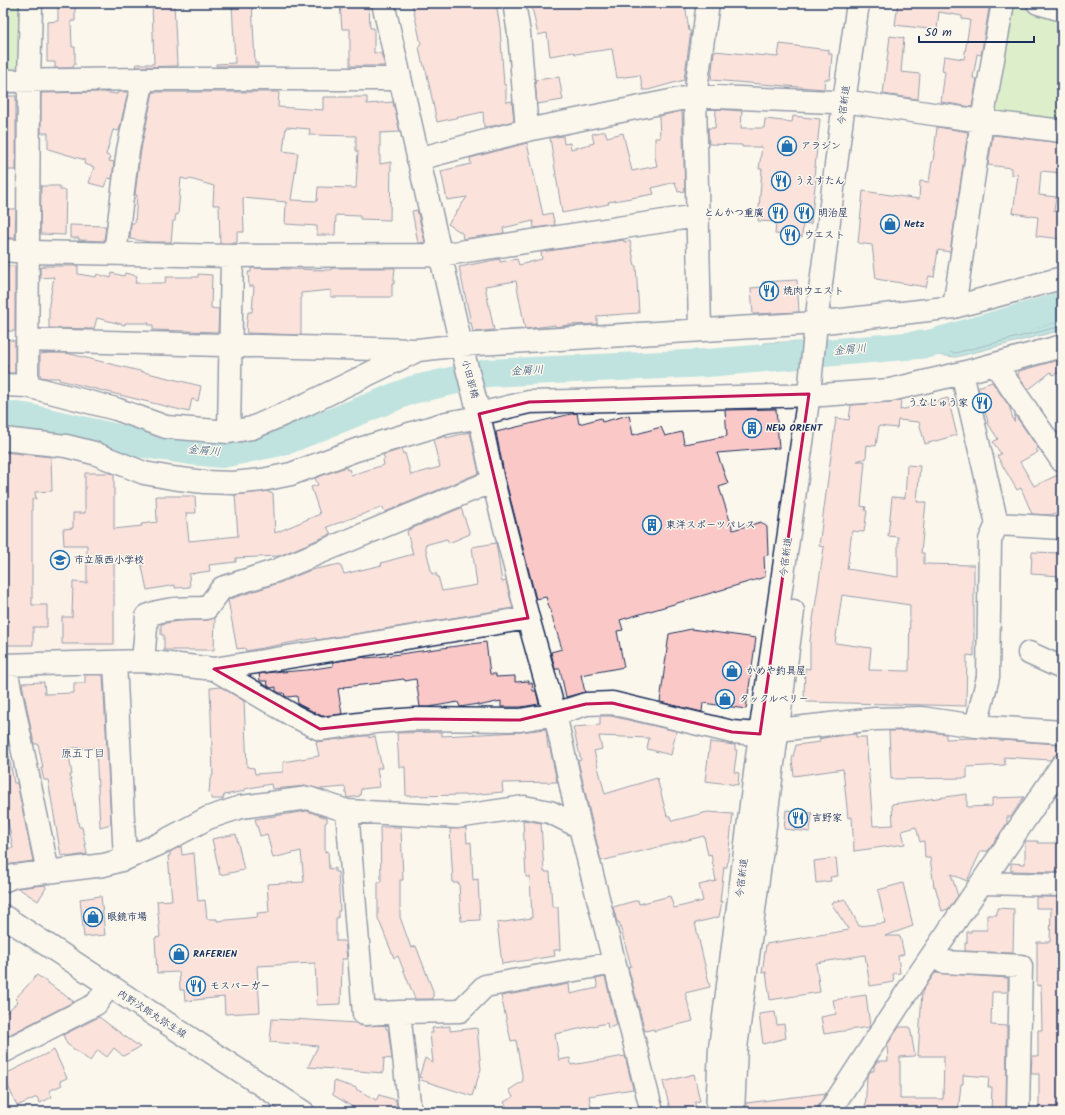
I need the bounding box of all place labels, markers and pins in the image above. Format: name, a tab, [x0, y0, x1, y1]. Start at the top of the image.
shop icon: アラジン	[776, 135, 798, 157]
place label: アラジン	[801, 138, 841, 154]
restaurant icon: うえすたん	[770, 170, 792, 192]
place label: うえすたん	[795, 173, 845, 189]
restaurant icon: とんかつ重廣	[767, 202, 789, 224]
restaurant icon: 明治屋	[793, 202, 815, 224]
place label: とんかつ重廣	[704, 205, 764, 221]
place label: 明治屋	[818, 205, 848, 221]
shop icon: Netz	[879, 213, 901, 235]
place label: Netz	[904, 216, 925, 232]
restaurant icon: ウエスト	[779, 224, 801, 246]
place label: ウエスト	[804, 227, 845, 243]
restaurant icon: 焼肉ウエスト	[758, 280, 780, 302]
place label: 焼肉ウエスト	[783, 283, 844, 299]
restaurant icon: うなじゅう家	[971, 392, 993, 414]
place label: うなじゅう家	[908, 395, 968, 411]
building icon: NEW ORIENT	[741, 417, 763, 439]
place label: NEW ORIENT	[766, 420, 824, 436]
building icon: 東洋スポーツパレス	[641, 514, 663, 536]
place label: 東洋スポーツパレス	[666, 517, 756, 533]
school or university icon: 市立原西小学校	[49, 549, 71, 571]
place label: 市立原西小学校	[74, 552, 144, 568]
shop icon: かめや釣具屋	[721, 660, 743, 682]
place label: かめや釣具屋	[746, 663, 806, 679]
shop icon: タックルベリー	[714, 688, 736, 710]
place label: タックルベリー	[739, 691, 809, 707]
restaurant icon: 吉野家	[787, 807, 809, 829]
place label: 吉野家	[812, 810, 842, 826]
shop icon: 眼鏡市場	[82, 906, 104, 928]
place label: 眼鏡市場	[107, 909, 147, 925]
shop icon: RAFERIEN	[168, 943, 190, 965]
place label: RAFERIEN	[193, 946, 238, 962]
restaurant icon: モスバーガー	[185, 975, 207, 997]
place label: モスバーガー	[210, 978, 270, 994]

